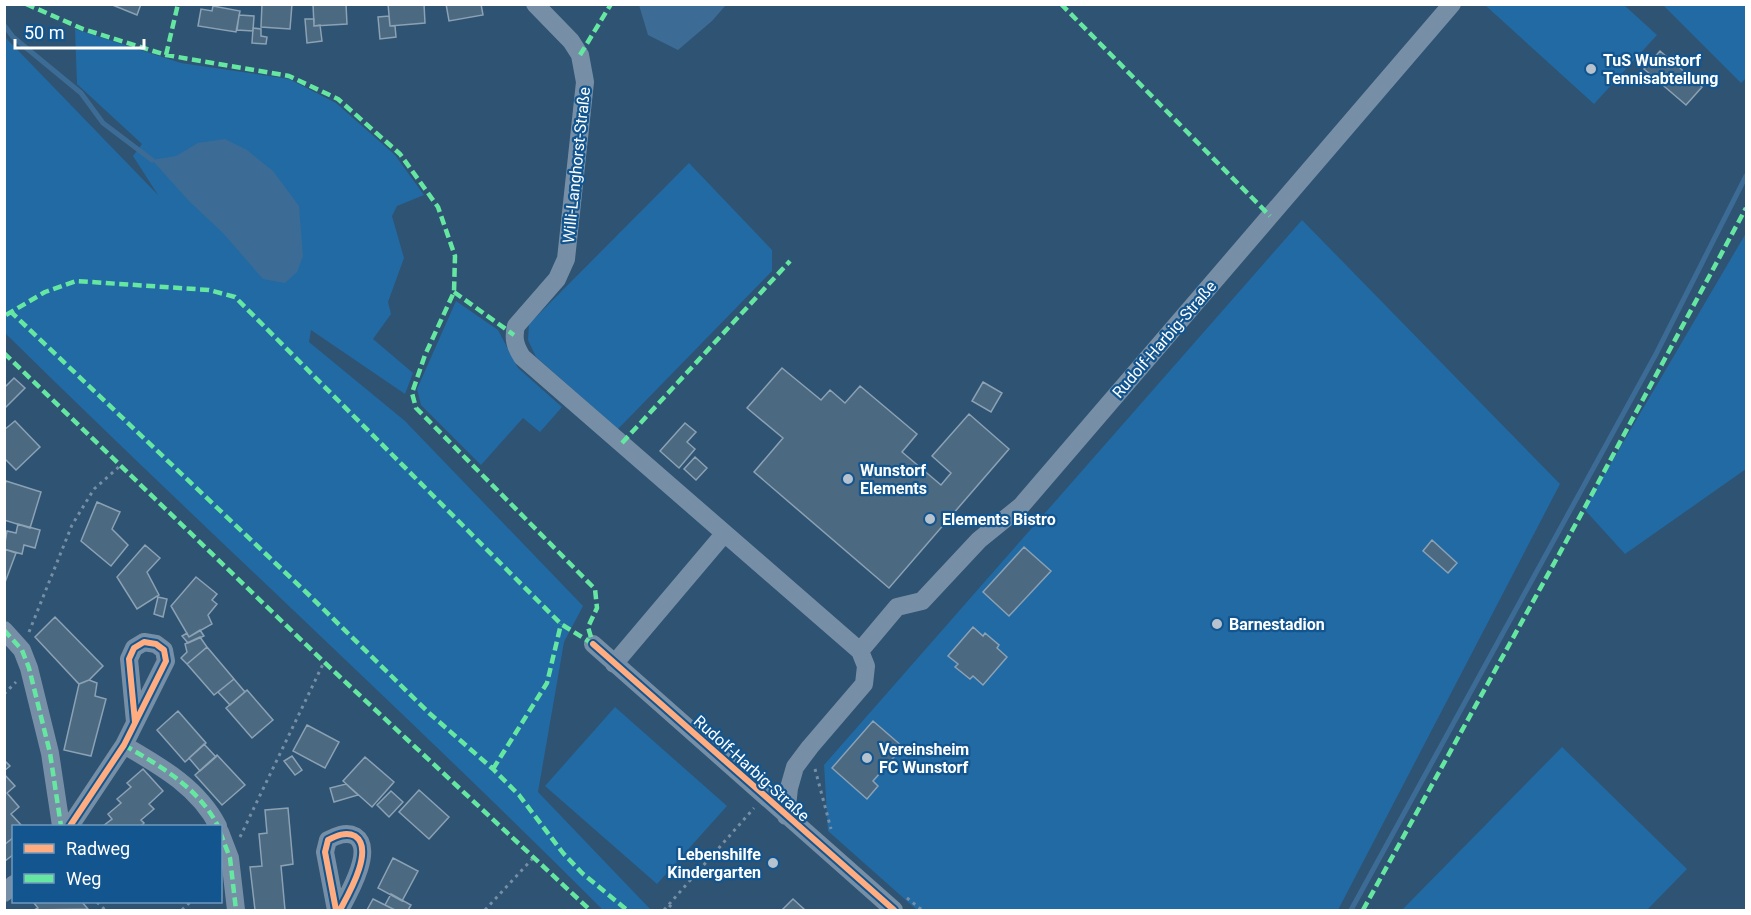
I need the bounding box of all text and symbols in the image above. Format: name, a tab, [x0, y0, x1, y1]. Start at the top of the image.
scale bar	[15, 12, 144, 50]
text: 50 m	[24, 22, 64, 43]
place label: TuS Wunstorf Tennisabteilung	[1603, 51, 1718, 88]
marker: TuS Wunstorf Tennisabteilung	[1584, 62, 1598, 76]
street label: Willi-Langhorst-Straße	[559, 86, 594, 244]
street label: Rudolf-Harbig-Straße	[1108, 277, 1220, 402]
place label: Wunstorf Elements	[860, 461, 927, 498]
marker: Wunstorf Elements	[841, 472, 855, 486]
place label: Elements Bistro	[942, 510, 1056, 529]
marker: Elements Bistro	[923, 512, 937, 526]
place label: Barnestadion	[1229, 615, 1325, 634]
marker: Barnestadion	[1210, 617, 1224, 631]
street label: Rudolf-Harbig-Straße	[690, 711, 813, 825]
place label: Vereinsheim FC Wunstorf	[879, 740, 969, 777]
marker: Vereinsheim FC Wunstorf	[860, 751, 874, 765]
legend	[12, 825, 222, 903]
text: Radweg	[66, 838, 130, 859]
place label: Lebenshilfe Kindergarten	[667, 845, 761, 882]
marker: Lebenshilfe Kindergarten	[766, 856, 780, 870]
text: Weg	[66, 868, 101, 889]

